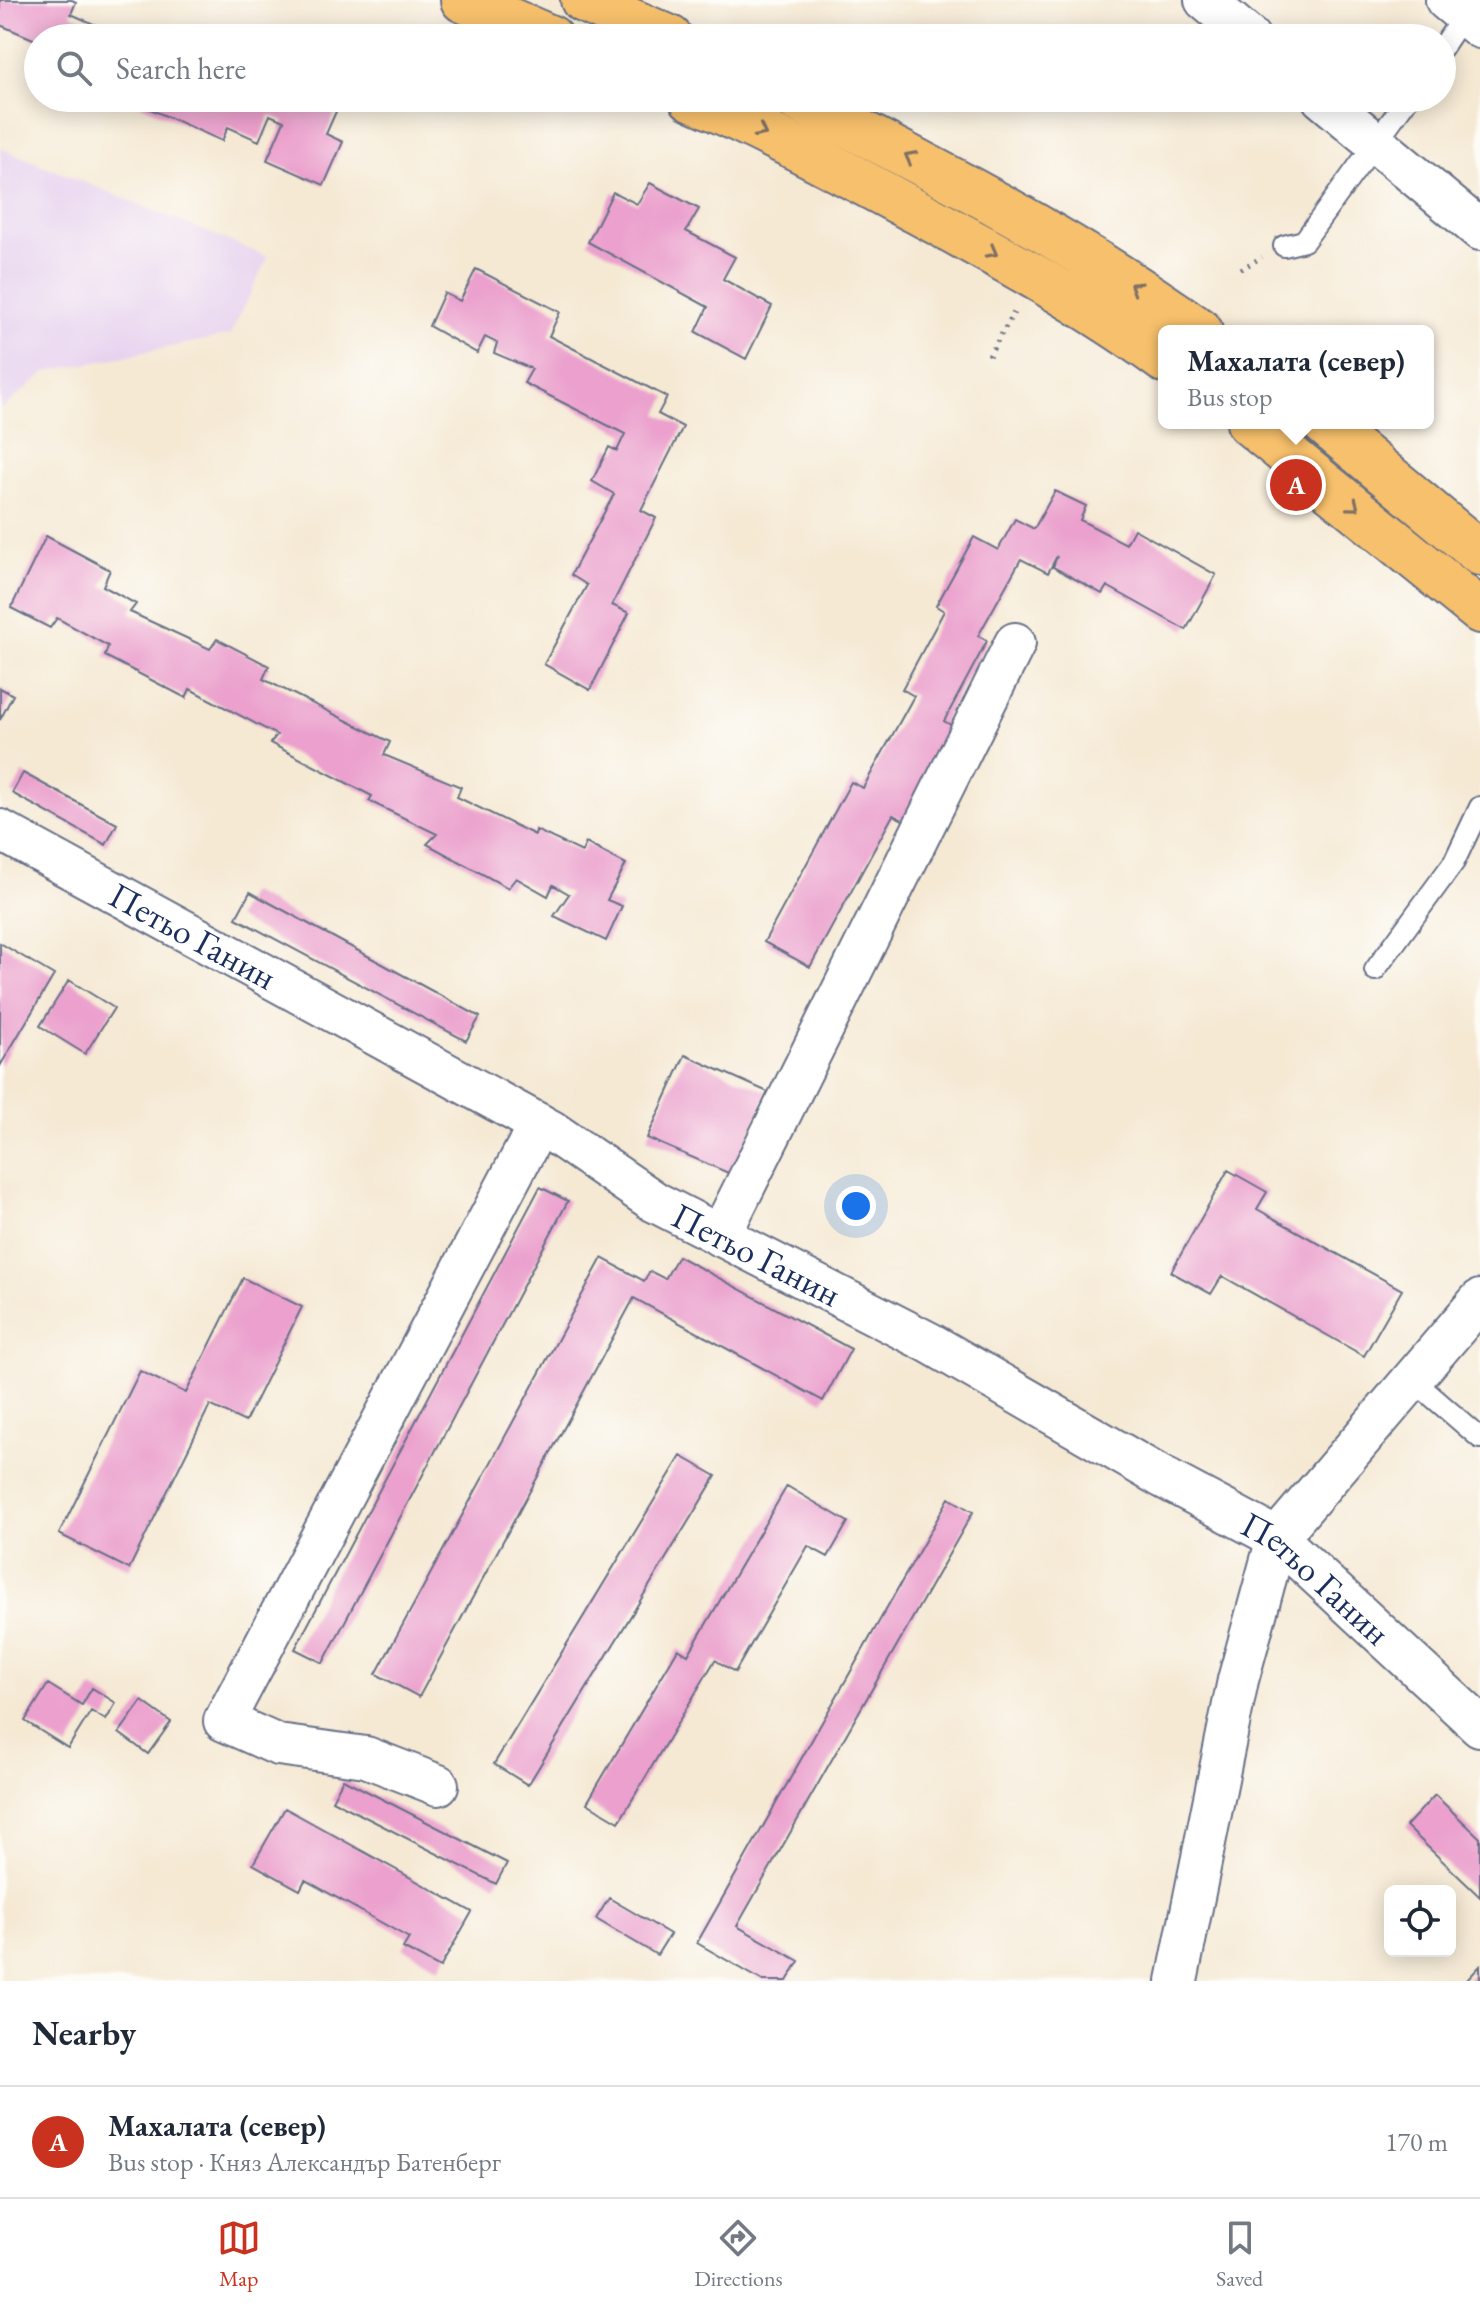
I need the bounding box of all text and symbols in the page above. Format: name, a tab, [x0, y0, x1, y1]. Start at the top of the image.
search box	[24, 24, 1456, 112]
icon: search	[52, 46, 96, 90]
text: Search here	[116, 49, 246, 88]
one-way arrow	[752, 122, 767, 138]
one-way arrow	[904, 152, 919, 167]
one-way arrow	[983, 242, 997, 258]
one-way arrow	[1129, 281, 1144, 297]
popup	[1158, 325, 1434, 429]
text: Махалата (север)	[1187, 341, 1405, 380]
text: Bus stop	[1187, 380, 1273, 414]
pin: A	[1270, 455, 1322, 515]
one-way arrow	[1345, 496, 1359, 511]
street label: Петьо Ганин	[101, 871, 285, 1000]
your location	[836, 1186, 876, 1226]
street label: Петьо Ганин	[664, 1192, 849, 1317]
street label: Петьо Ганин	[1233, 1500, 1400, 1655]
map controls	[1384, 1885, 1456, 1957]
button: locate	[1384, 1885, 1456, 1957]
text: Nearby	[32, 2011, 136, 2055]
text: Махалата (север)	[108, 2106, 326, 2145]
text: A	[49, 2125, 67, 2159]
text: 170 m	[1385, 2125, 1448, 2159]
text: Bus stop · Княз Александър Батенберг	[108, 2145, 501, 2179]
tab: Map	[217, 2216, 261, 2293]
tab: Directions	[694, 2216, 783, 2293]
tab: Saved	[1216, 2216, 1263, 2293]

